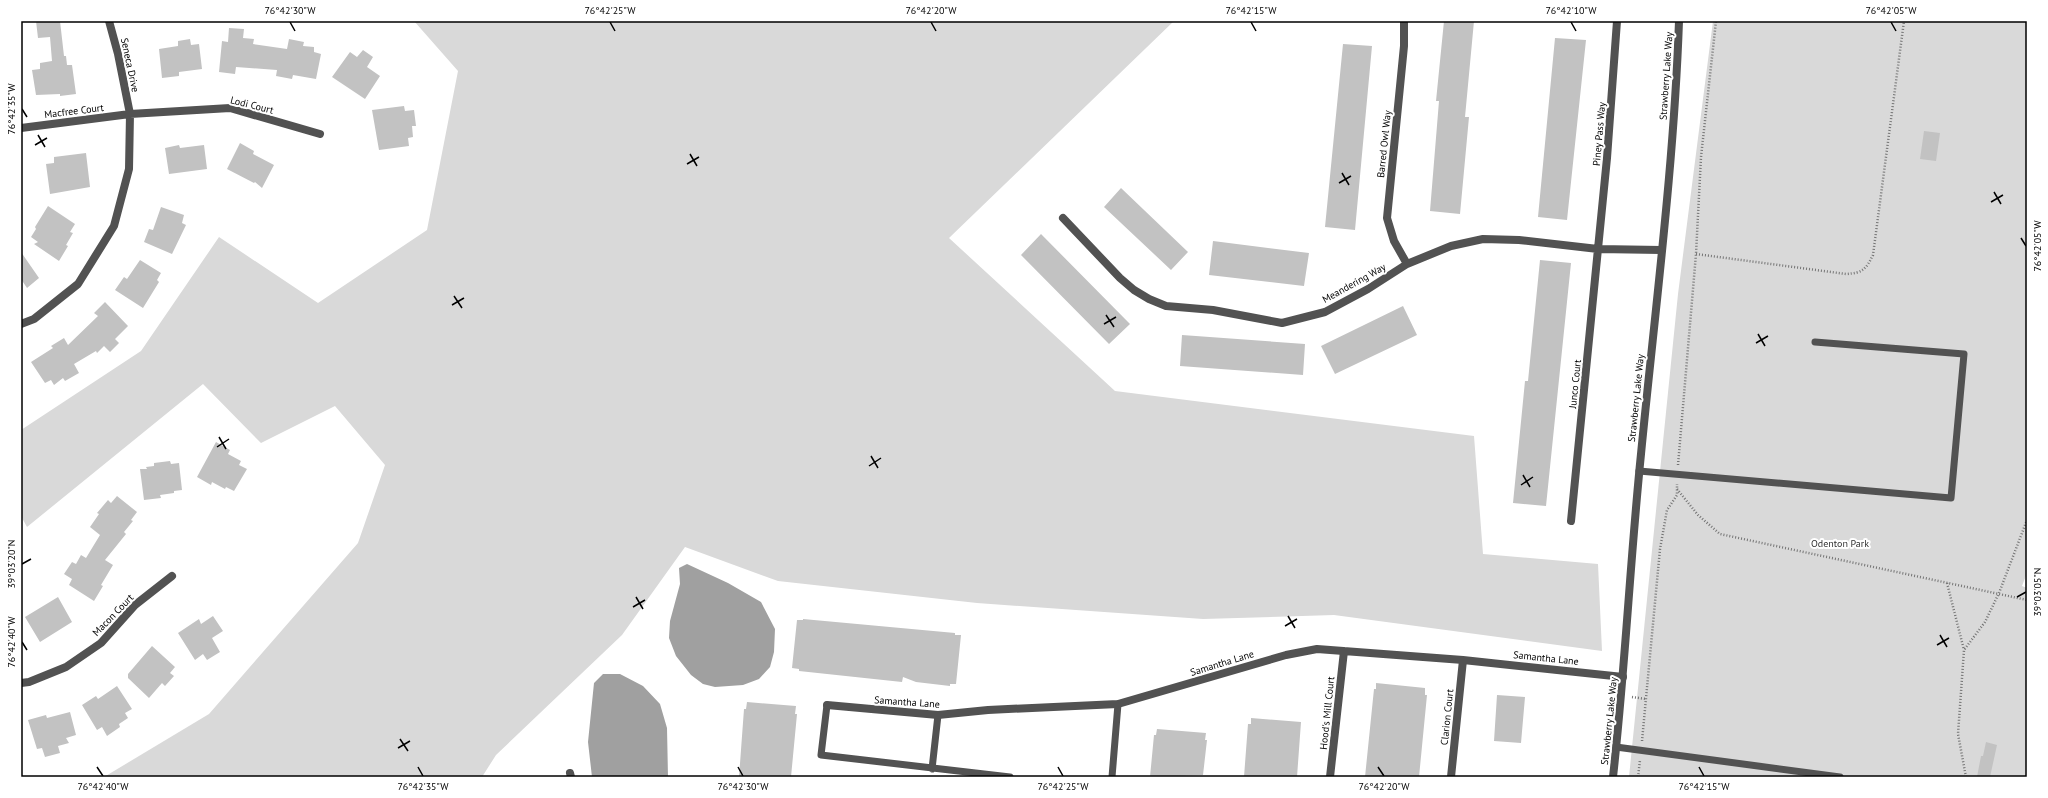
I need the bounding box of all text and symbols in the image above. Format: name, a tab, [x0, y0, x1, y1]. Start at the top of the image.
text: 76°42'30"W	[264, 4, 316, 17]
text: 76°42'25"W	[584, 4, 636, 17]
text: 76°42'20"W	[905, 4, 957, 17]
text: 76°42'15"W	[1225, 4, 1277, 17]
text: 76°42'10"W	[1545, 4, 1597, 17]
text: 76°42'05"W	[1865, 4, 1917, 17]
street label: Strawberry Lake Way	[1656, 31, 1676, 121]
street label: Seneca Drive	[118, 37, 142, 93]
text: 76°42'35"W	[5, 83, 18, 135]
street label: Lodi Court	[229, 93, 275, 117]
street label: Macfree Court	[43, 101, 105, 121]
street label: Piney Pass Way	[1590, 101, 1608, 167]
street label: Barred Owl Way	[1374, 109, 1394, 178]
text: 76°42'05"W	[2031, 220, 2044, 272]
street label: Meandering Way	[1320, 260, 1388, 306]
street label: Strawberry Lake Way	[1625, 353, 1647, 443]
street label: Junco Court	[1566, 358, 1584, 410]
park label: Odenton Park	[1811, 537, 1869, 550]
text: 39°03'20"N	[5, 539, 18, 589]
text: 39°03'05"N	[2031, 567, 2044, 617]
street label: Macon Court	[90, 591, 137, 639]
text: 76°42'40"W	[5, 616, 18, 668]
street label: Samantha Lane	[1189, 647, 1255, 679]
street label: Samantha Lane	[1513, 648, 1579, 668]
street label: Hood's Mill Court	[1317, 675, 1337, 750]
street label: Strawberry Lake Way	[1598, 676, 1620, 766]
street label: Clarion Court	[1438, 688, 1456, 746]
street label: Samantha Lane	[874, 693, 940, 711]
text: 76°42'40"W	[77, 780, 129, 793]
text: 76°42'35"W	[397, 780, 449, 793]
text: 76°42'30"W	[717, 780, 769, 793]
text: 76°42'25"W	[1037, 780, 1089, 793]
text: 76°42'20"W	[1358, 780, 1410, 793]
text: 76°42'15"W	[1678, 780, 1730, 793]

